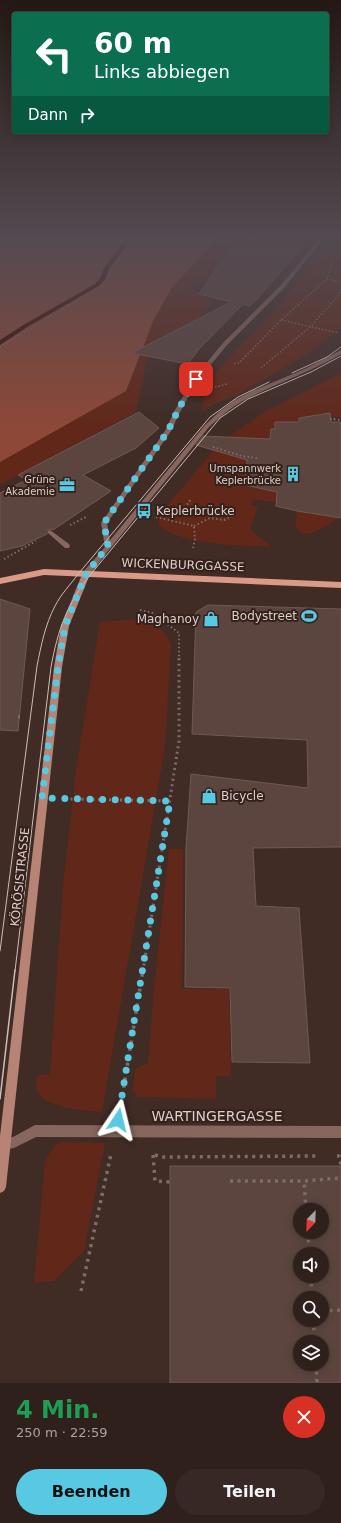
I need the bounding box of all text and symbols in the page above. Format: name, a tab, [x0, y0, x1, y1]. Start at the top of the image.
text: 60 m	[94, 27, 172, 60]
icon: left	[28, 28, 80, 80]
text: Links abbiegen	[94, 61, 230, 82]
icon: right	[76, 104, 98, 126]
text: Dann	[28, 106, 68, 124]
pin	[179, 362, 213, 396]
icon: arrive	[185, 368, 207, 390]
place label: Umspannwerk Keplerbrücke	[209, 463, 281, 486]
building icon: Umspannwerk Keplerbrücke	[284, 465, 302, 483]
place label: Grüne Akademie	[5, 474, 55, 497]
office icon: Grüne Akademie	[58, 476, 76, 494]
bus stop icon: Keplerbrücke	[135, 502, 153, 520]
place label: Keplerbrücke	[156, 504, 235, 518]
street label: WICKENBURGGASSE	[121, 556, 245, 574]
sports icon: Bodystreet	[300, 607, 318, 625]
place label: Bodystreet	[232, 609, 297, 623]
shop icon: Maghanoy	[202, 610, 220, 628]
place label: Maghanoy	[137, 612, 199, 626]
shop icon: Bicycle	[200, 787, 218, 805]
place label: Bicycle	[221, 789, 264, 803]
street label: KÖRÖSISTRASSE	[6, 827, 32, 927]
position arrow	[97, 1099, 139, 1141]
street label: WARTINGERGASSE	[152, 1108, 282, 1124]
north arrow	[293, 1203, 329, 1239]
map controls	[293, 1203, 329, 1371]
button: sound	[293, 1247, 329, 1283]
button: search	[293, 1291, 329, 1327]
button: layers	[293, 1335, 329, 1371]
text: 4 Min.	[16, 1396, 99, 1424]
button: close	[283, 1396, 325, 1438]
text: 250 m · 22:59	[16, 1425, 107, 1440]
button: Beenden	[16, 1469, 167, 1515]
button: Teilen	[175, 1469, 325, 1515]

